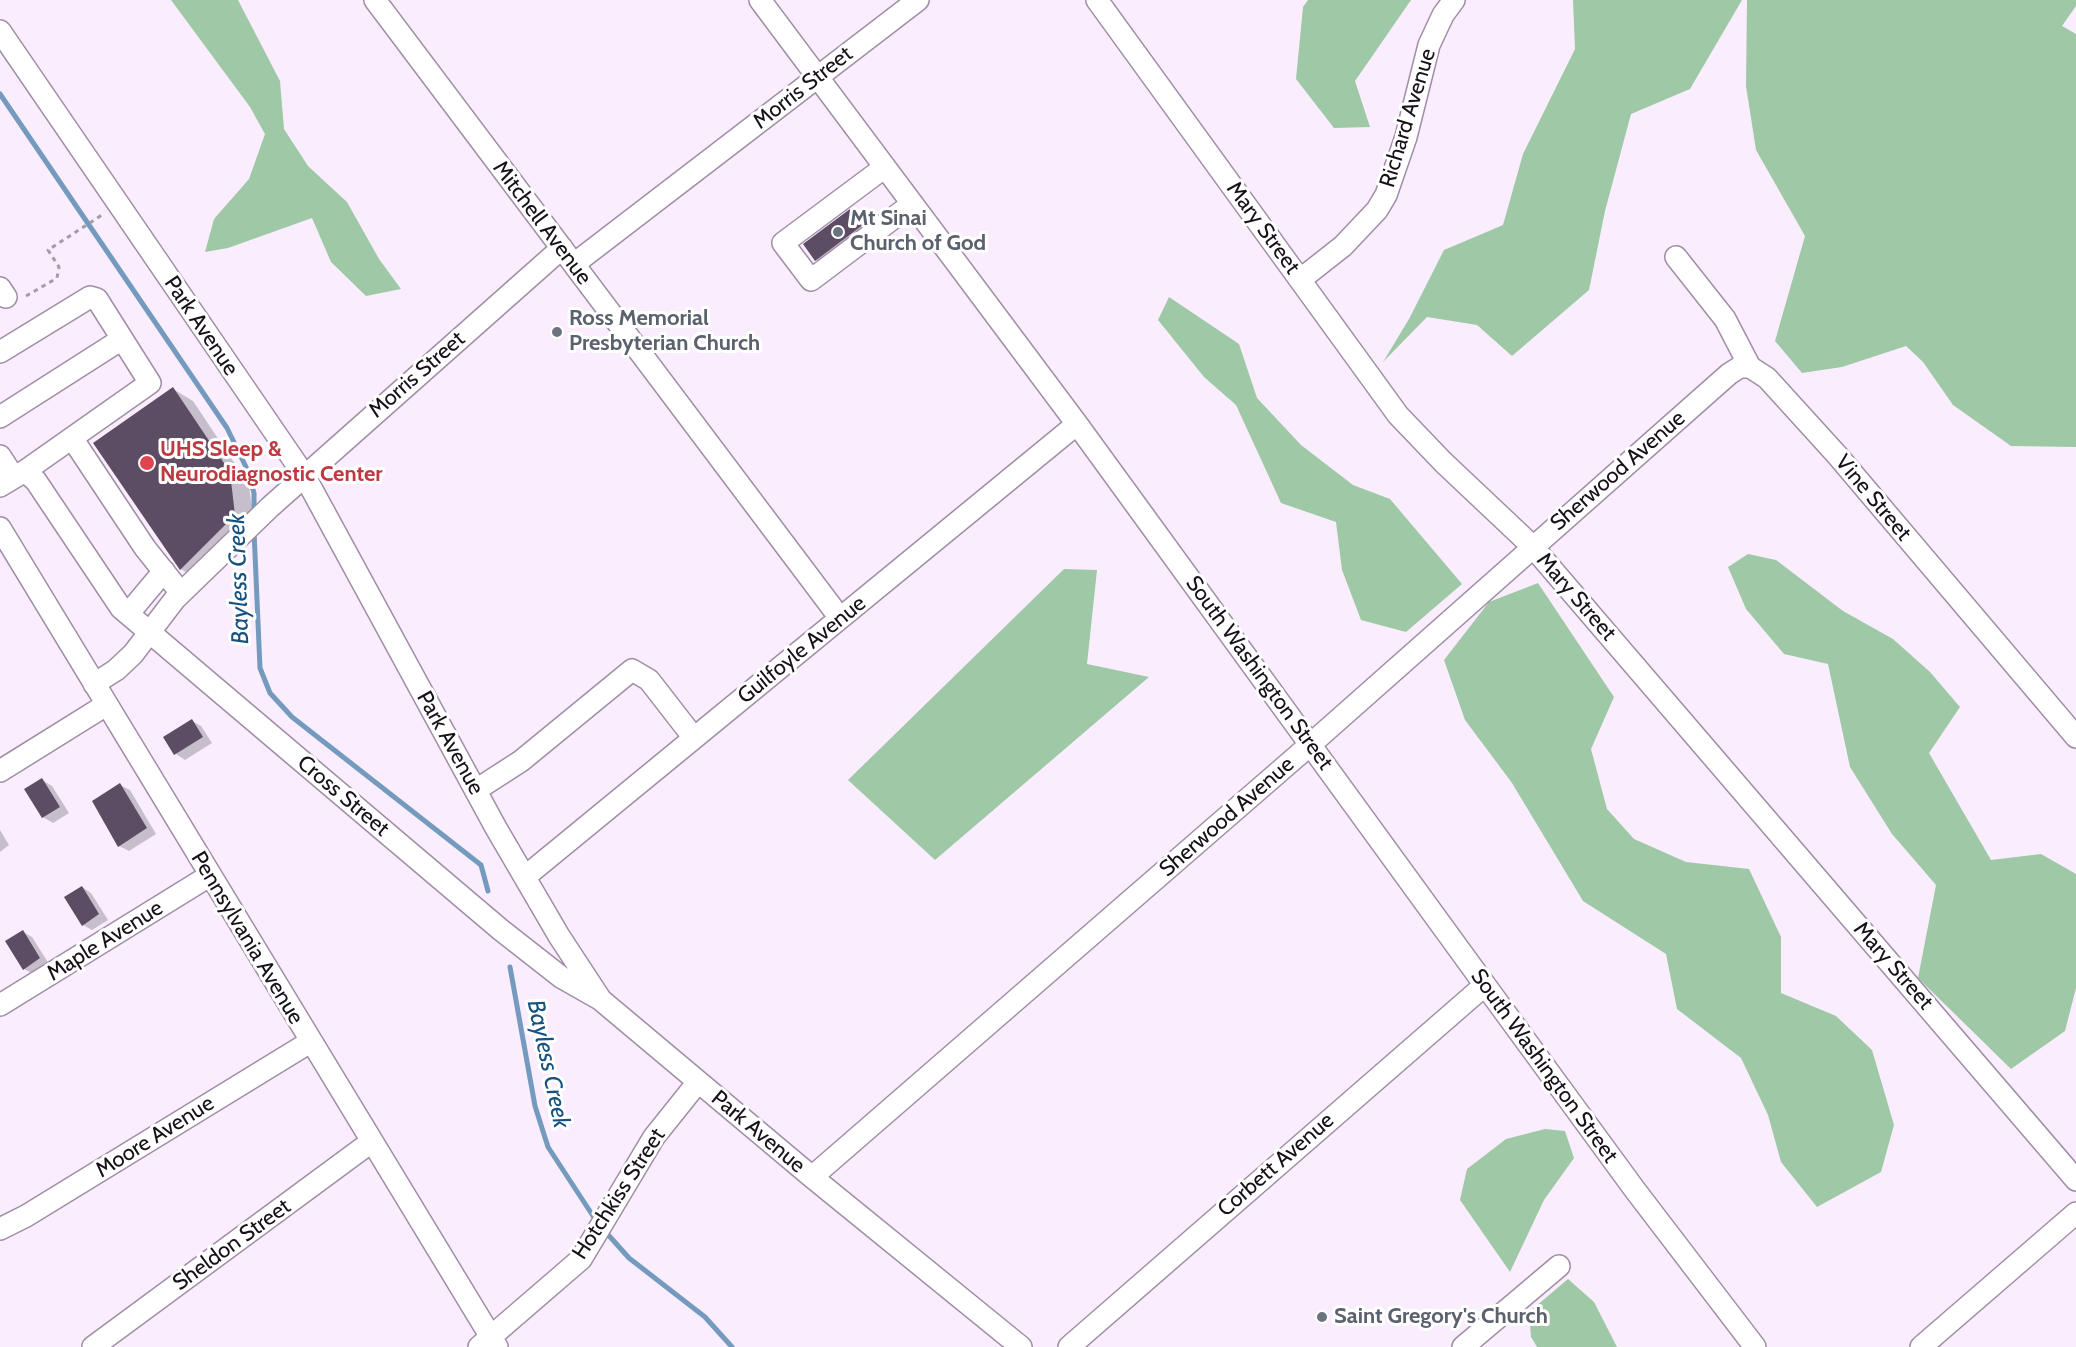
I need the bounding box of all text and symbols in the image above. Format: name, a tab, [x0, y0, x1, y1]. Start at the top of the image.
street label: Morris Street	[748, 41, 858, 135]
street label: Richard Avenue	[1374, 45, 1442, 191]
street label: Mitchell Avenue	[487, 156, 597, 290]
street label: Mary Street	[1221, 177, 1305, 279]
place label: Mt Sinai Church of God	[850, 206, 986, 258]
marker: Mt Sinai Church of God	[831, 225, 845, 239]
street label: Park Avenue	[158, 271, 244, 381]
place label: Ross Memorial Presbyterian Church	[569, 306, 760, 358]
marker: Ross Memorial Presbyterian Church	[550, 325, 564, 339]
street label: Morris Street	[363, 326, 471, 424]
street label: Sherwood Avenue	[1545, 405, 1691, 537]
place label: UHS Sleep & Neurodiagnostic Center	[160, 437, 383, 488]
street label: Vine Street	[1829, 450, 1917, 546]
marker: UHS Sleep & Neurodiagnostic Center	[138, 454, 156, 472]
water label: Bayless Creek	[222, 513, 256, 645]
street label: Mary Street	[1531, 548, 1621, 646]
street label: South Washington Street	[1180, 571, 1338, 775]
street label: Guilfoyle Avenue	[733, 590, 871, 710]
street label: Park Avenue	[411, 687, 489, 799]
street label: Cross Street	[292, 750, 394, 842]
street label: Sherwood Avenue	[1154, 751, 1300, 883]
street label: Pennsylvania Avenue	[185, 847, 309, 1029]
street label: Maple Avenue	[42, 895, 168, 987]
street label: Mary Street	[1848, 917, 1938, 1015]
street label: South Washington Street	[1465, 964, 1623, 1168]
water label: Bayless Creek	[520, 997, 576, 1131]
street label: Park Avenue	[706, 1085, 810, 1179]
street label: Moore Avenue	[91, 1090, 219, 1184]
street label: Corbett Avenue	[1213, 1107, 1339, 1223]
street label: Hotchkiss Street	[567, 1124, 671, 1264]
street label: Sheldon Street	[168, 1193, 296, 1297]
place label: Saint Gregory's Church	[1334, 1304, 1548, 1330]
marker: Saint Gregory's Church	[1315, 1310, 1329, 1324]

